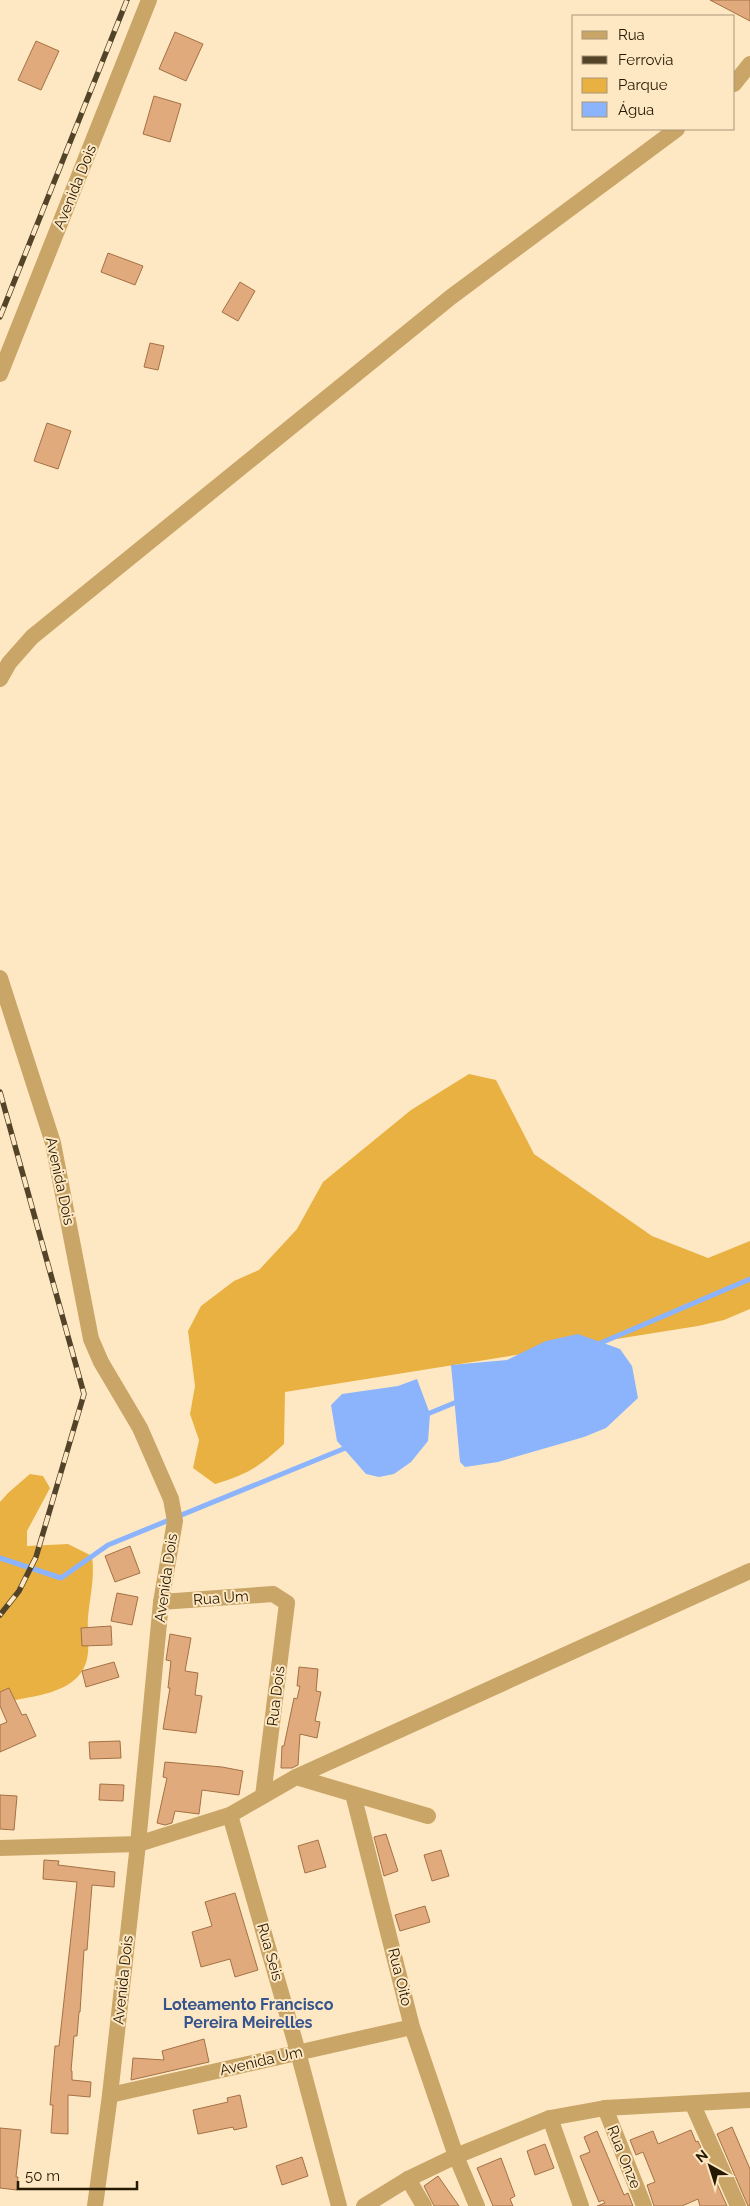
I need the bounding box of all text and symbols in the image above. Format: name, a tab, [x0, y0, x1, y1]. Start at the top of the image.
legend	[572, 15, 735, 130]
text: Rua	[618, 26, 645, 44]
text: Ferrovia	[618, 51, 674, 69]
text: Parque	[618, 76, 668, 94]
text: Água	[618, 101, 654, 119]
street label: Avenida Dois	[50, 142, 100, 232]
street label: Avenida Dois	[42, 1135, 78, 1227]
street label: Avenida Dois	[151, 1532, 181, 1624]
street label: Rua Um	[193, 1587, 249, 1609]
street label: Rua Dois	[263, 1665, 289, 1727]
street label: Rua Seis	[253, 1921, 287, 1983]
street label: Avenida Dois	[109, 1934, 137, 2026]
street label: Rua Oito	[384, 1946, 416, 2008]
district label: Loteamento Francisco Pereira Meirelles	[163, 1995, 334, 2032]
street label: Avenida Um	[218, 2043, 304, 2079]
street label: Rua Onze	[603, 2123, 645, 2191]
north arrow	[685, 2141, 735, 2191]
text: N	[693, 2146, 711, 2165]
scale bar	[18, 2158, 136, 2190]
text: 50 m	[25, 2167, 60, 2185]

